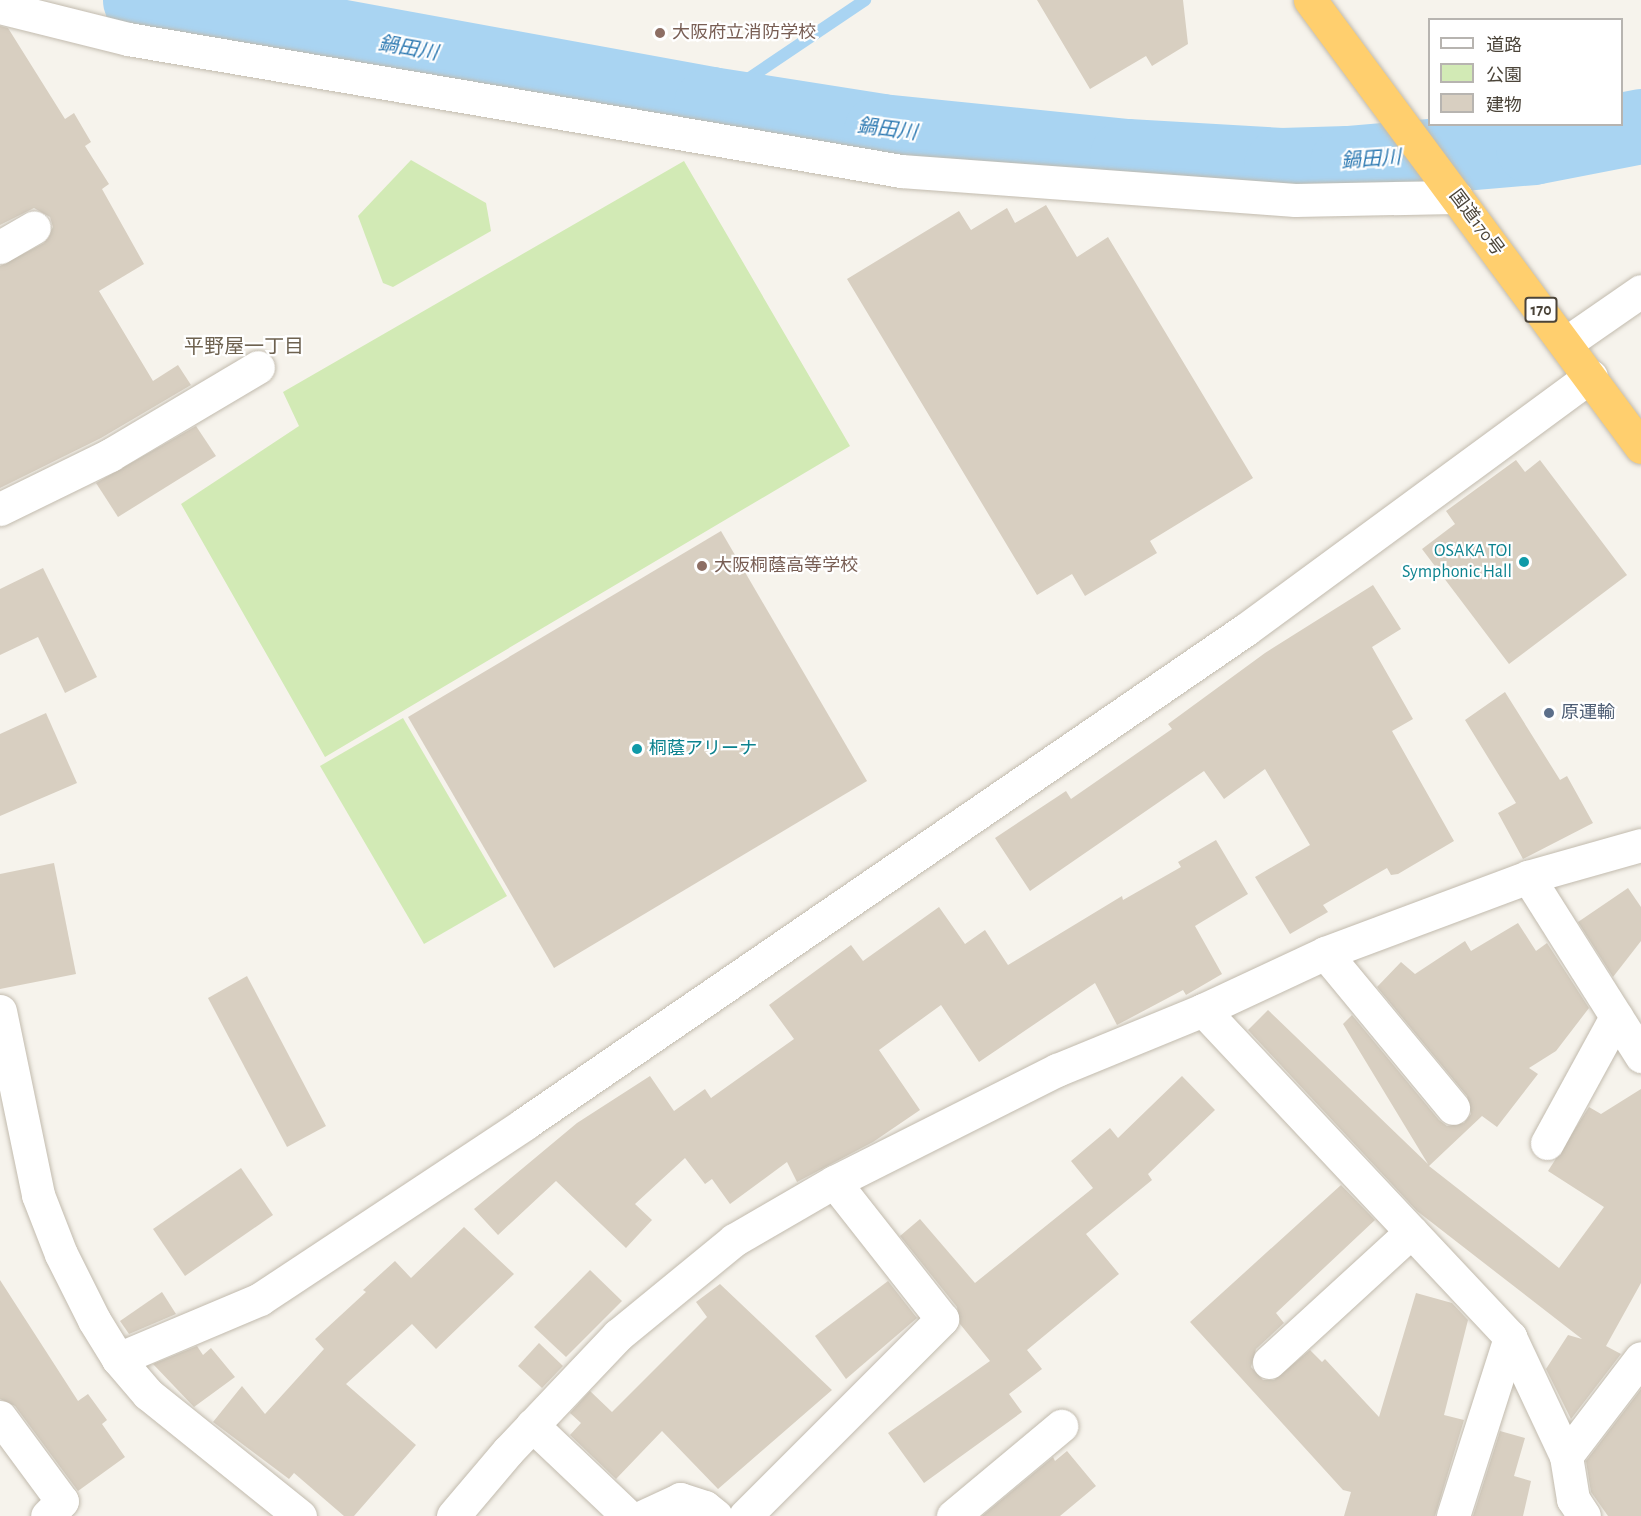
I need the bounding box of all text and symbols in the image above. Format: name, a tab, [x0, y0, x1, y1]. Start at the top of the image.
legend	[1428, 18, 1623, 126]
place label: 大阪府立消防学校	[672, 22, 816, 44]
marker: 大阪府立消防学校	[653, 26, 667, 40]
water label: 鍋田川	[376, 32, 440, 66]
text: 道路	[1486, 37, 1522, 55]
text: 公園	[1486, 67, 1522, 85]
text: 建物	[1486, 97, 1522, 115]
water label: 鍋田川	[856, 114, 918, 146]
water label: 鍋田川	[1340, 146, 1402, 174]
street label: 国道170号	[1444, 186, 1508, 260]
road number: 170	[1523, 297, 1559, 323]
district label: 平野屋一丁目	[184, 335, 304, 359]
place label: OSAKA TOI Symphonic Hall	[1402, 541, 1512, 584]
place label: 大阪桐蔭高等学校	[714, 555, 858, 577]
marker: OSAKA TOI Symphonic Hall	[1517, 555, 1531, 569]
marker: 大阪桐蔭高等学校	[695, 559, 709, 573]
place label: 原運輸	[1561, 702, 1615, 724]
marker: 原運輸	[1542, 706, 1556, 720]
place label: 桐蔭アリーナ	[649, 738, 757, 760]
marker: 桐蔭アリーナ	[630, 742, 644, 756]

